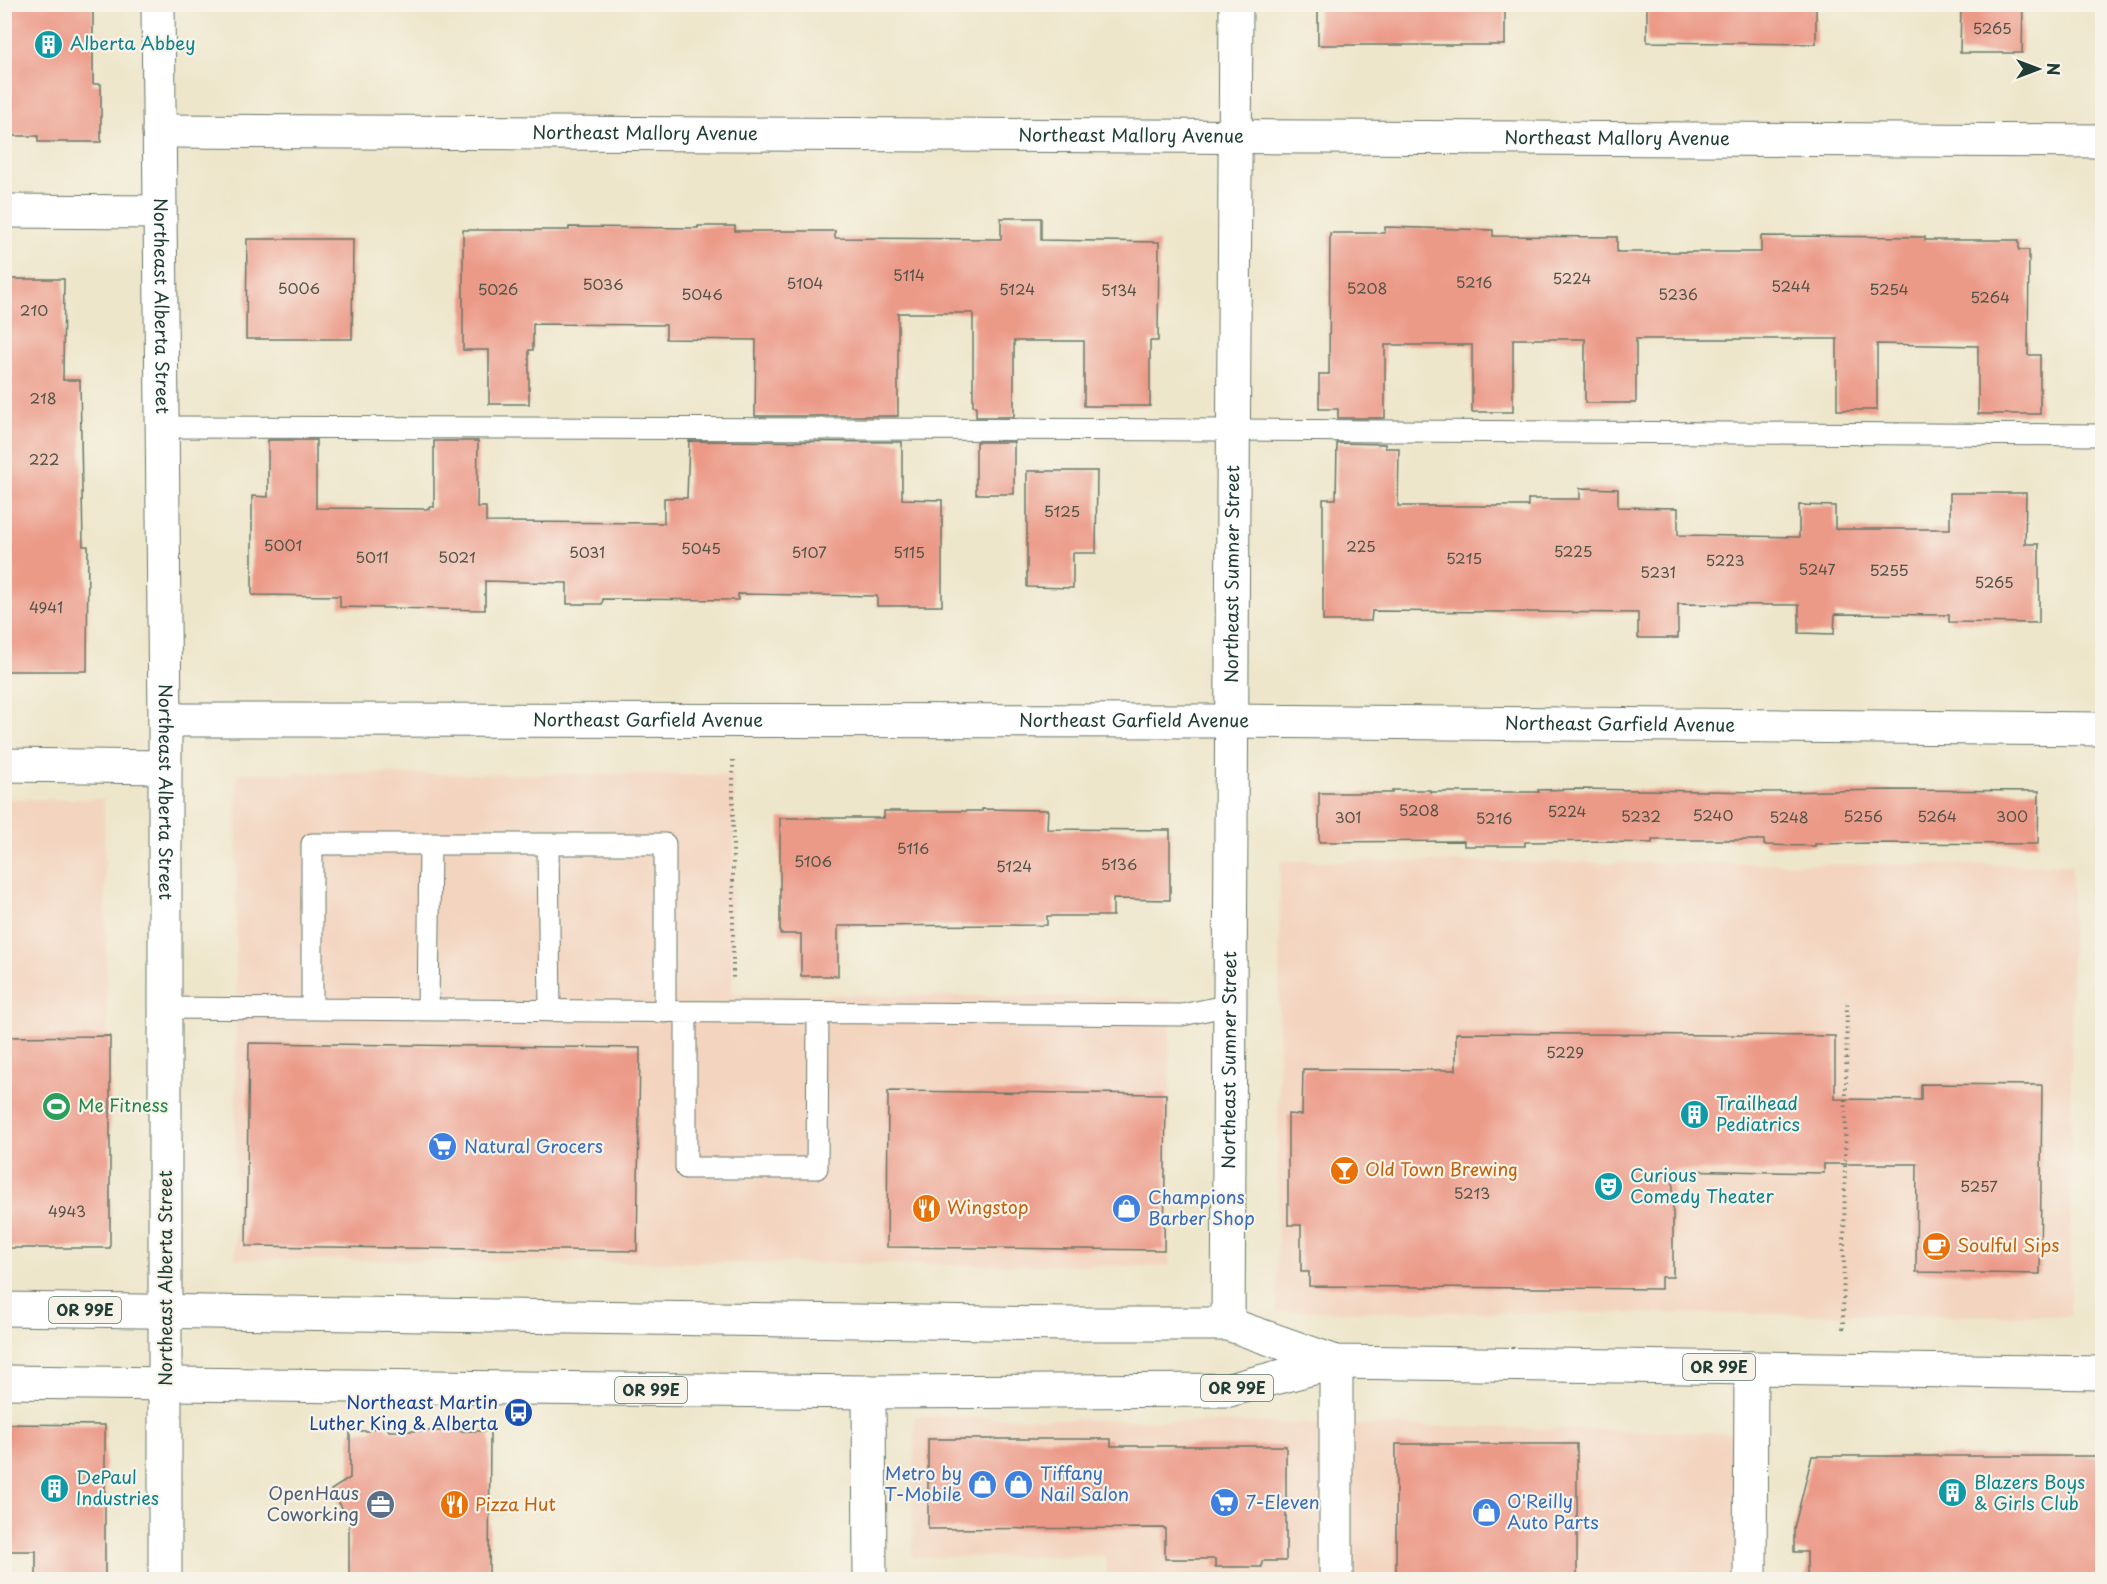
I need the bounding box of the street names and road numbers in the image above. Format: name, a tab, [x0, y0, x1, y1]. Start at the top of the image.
street label: Northeast Mallory Avenue	[532, 118, 758, 146]
street label: Northeast Mallory Avenue	[1018, 120, 1244, 149]
street label: Northeast Mallory Avenue	[1504, 123, 1730, 151]
street label: Northeast Alberta Street	[148, 198, 177, 414]
street label: Northeast Sumner Street	[1217, 465, 1245, 683]
street label: Northeast Alberta Street	[153, 684, 180, 900]
street label: Northeast Garfield Avenue	[533, 705, 763, 733]
street label: Northeast Garfield Avenue	[1019, 706, 1249, 733]
street label: Northeast Garfield Avenue	[1505, 709, 1735, 738]
street label: Northeast Sumner Street	[1214, 951, 1242, 1169]
street label: Northeast Alberta Street	[151, 1170, 178, 1386]
road number: OR 99E	[49, 1297, 121, 1323]
road number: OR 99E	[1683, 1354, 1755, 1380]
road number: OR 99E	[1201, 1375, 1273, 1401]
road number: OR 99E	[615, 1377, 687, 1403]

